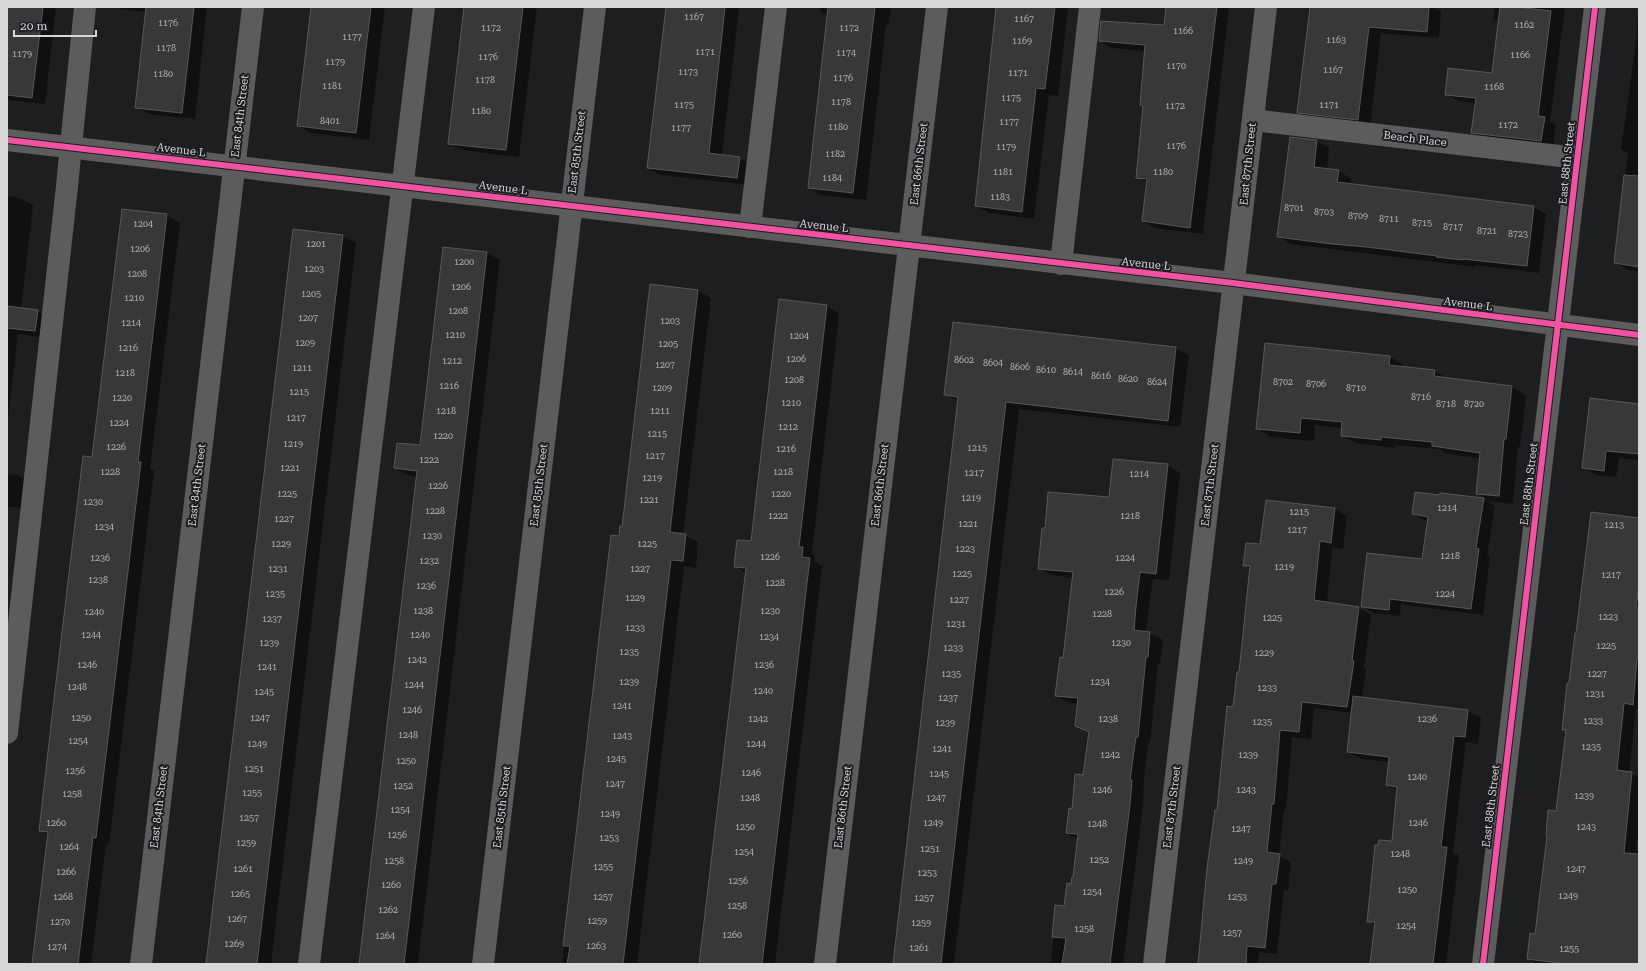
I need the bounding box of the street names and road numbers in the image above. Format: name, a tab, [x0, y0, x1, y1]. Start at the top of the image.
street label: East 84th Street	[228, 74, 252, 158]
street label: East 85th Street	[565, 110, 589, 194]
street label: East 88th Street	[1556, 121, 1578, 205]
street label: East 86th Street	[907, 122, 931, 206]
street label: East 87th Street	[1237, 122, 1259, 206]
street label: Beach Place	[1383, 129, 1447, 149]
street label: Avenue L	[156, 141, 206, 159]
street label: Avenue L	[478, 179, 528, 197]
street label: Avenue L	[799, 217, 849, 235]
street label: Avenue L	[1121, 255, 1171, 273]
street label: Avenue L	[1443, 295, 1493, 313]
street label: East 88th Street	[1517, 442, 1541, 526]
street label: East 84th Street	[185, 443, 209, 527]
street label: East 85th Street	[527, 443, 551, 527]
street label: East 86th Street	[868, 443, 892, 527]
street label: East 87th Street	[1198, 443, 1222, 527]
street label: East 88th Street	[1479, 764, 1503, 848]
street label: East 84th Street	[147, 765, 171, 849]
street label: East 85th Street	[490, 765, 514, 849]
street label: East 86th Street	[831, 765, 855, 849]
street label: East 87th Street	[1160, 765, 1184, 849]

